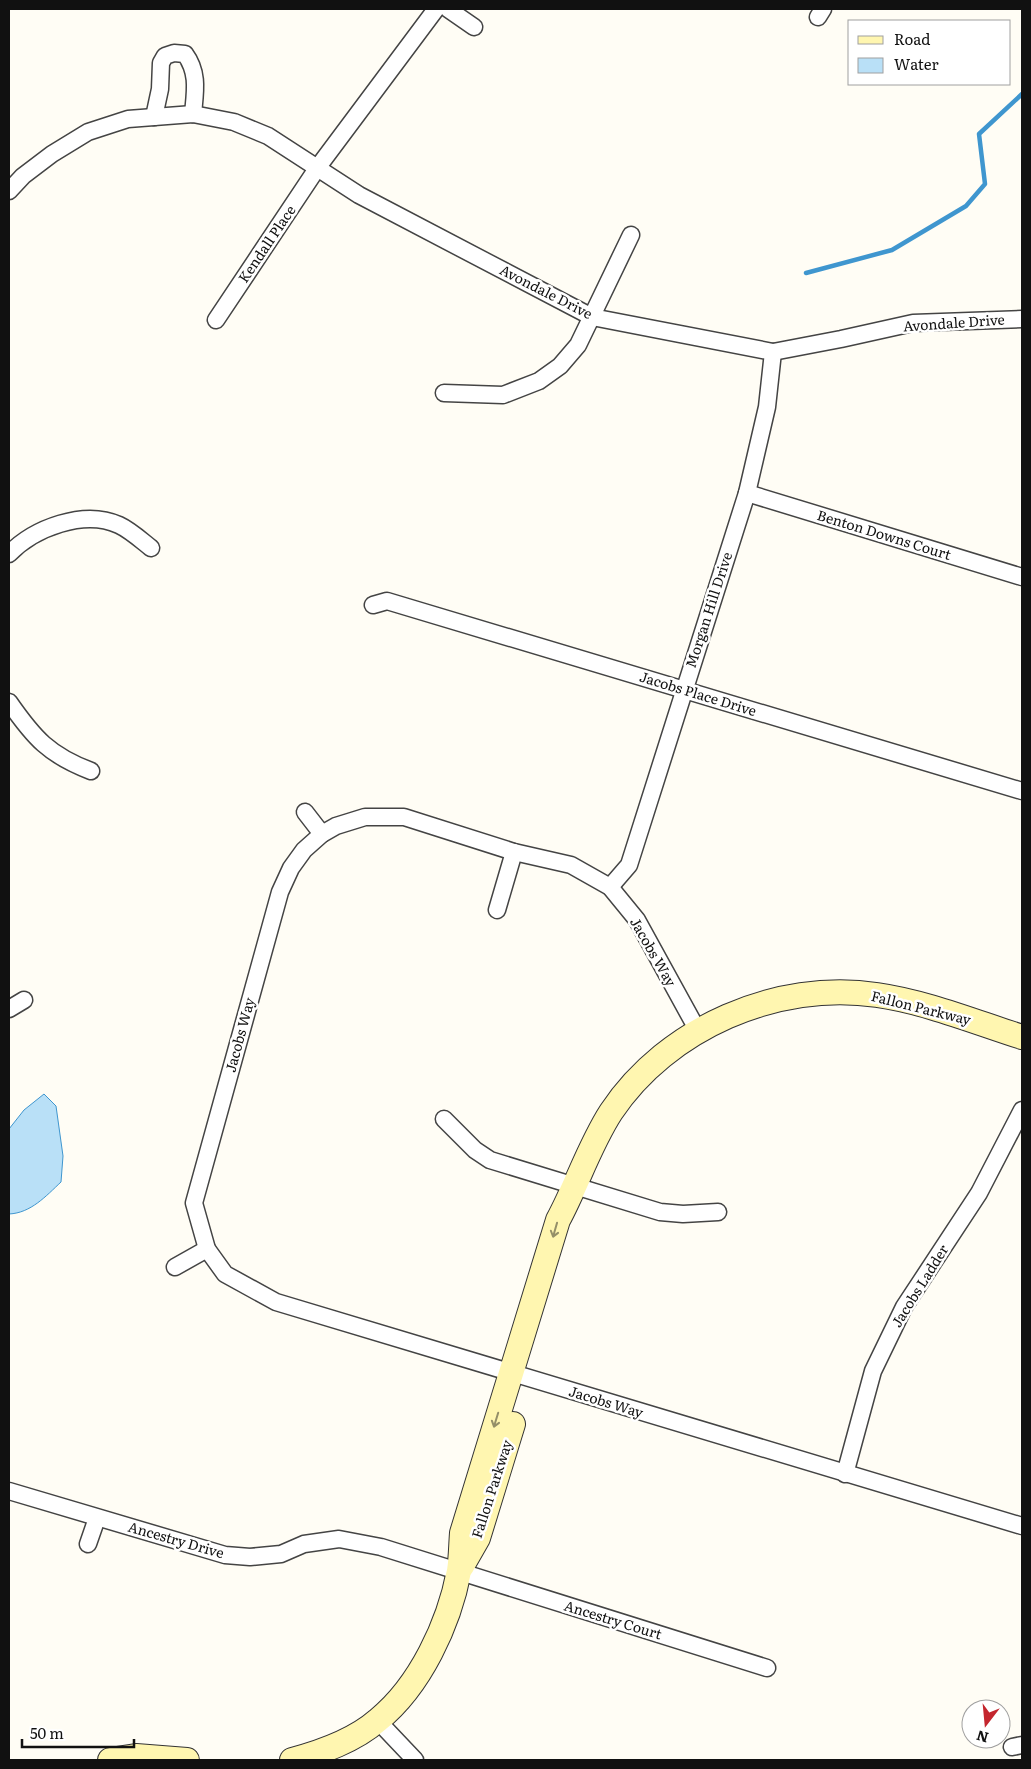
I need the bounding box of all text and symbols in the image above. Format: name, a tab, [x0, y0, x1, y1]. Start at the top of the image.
legend	[848, 20, 1011, 85]
text: Road	[894, 27, 930, 50]
text: Water	[894, 52, 939, 75]
street label: Kendall Place	[233, 201, 300, 286]
street label: Avondale Drive	[497, 259, 596, 323]
street label: Avondale Drive	[902, 308, 1005, 336]
street label: Benton Downs Court	[815, 504, 954, 564]
street label: Morgan Hill Drive	[680, 549, 736, 670]
street label: Jacobs Place Drive	[637, 666, 759, 720]
street label: Jacobs Way	[626, 913, 682, 991]
street label: Fallon Parkway	[869, 985, 974, 1029]
street label: Jacobs Way	[219, 994, 259, 1074]
one-way arrow	[549, 1222, 559, 1238]
street label: Jacobs Ladder	[886, 1240, 953, 1331]
street label: Jacobs Way	[567, 1380, 647, 1422]
one-way arrow	[491, 1412, 501, 1428]
street label: Fallon Parkway	[466, 1436, 517, 1540]
street label: Ancestry Drive	[126, 1516, 227, 1562]
street label: Ancestry Court	[562, 1595, 665, 1644]
north arrow	[961, 1699, 1011, 1749]
scale bar	[22, 1716, 135, 1748]
text: 50 m	[30, 1721, 64, 1744]
text: N	[973, 1726, 991, 1749]

